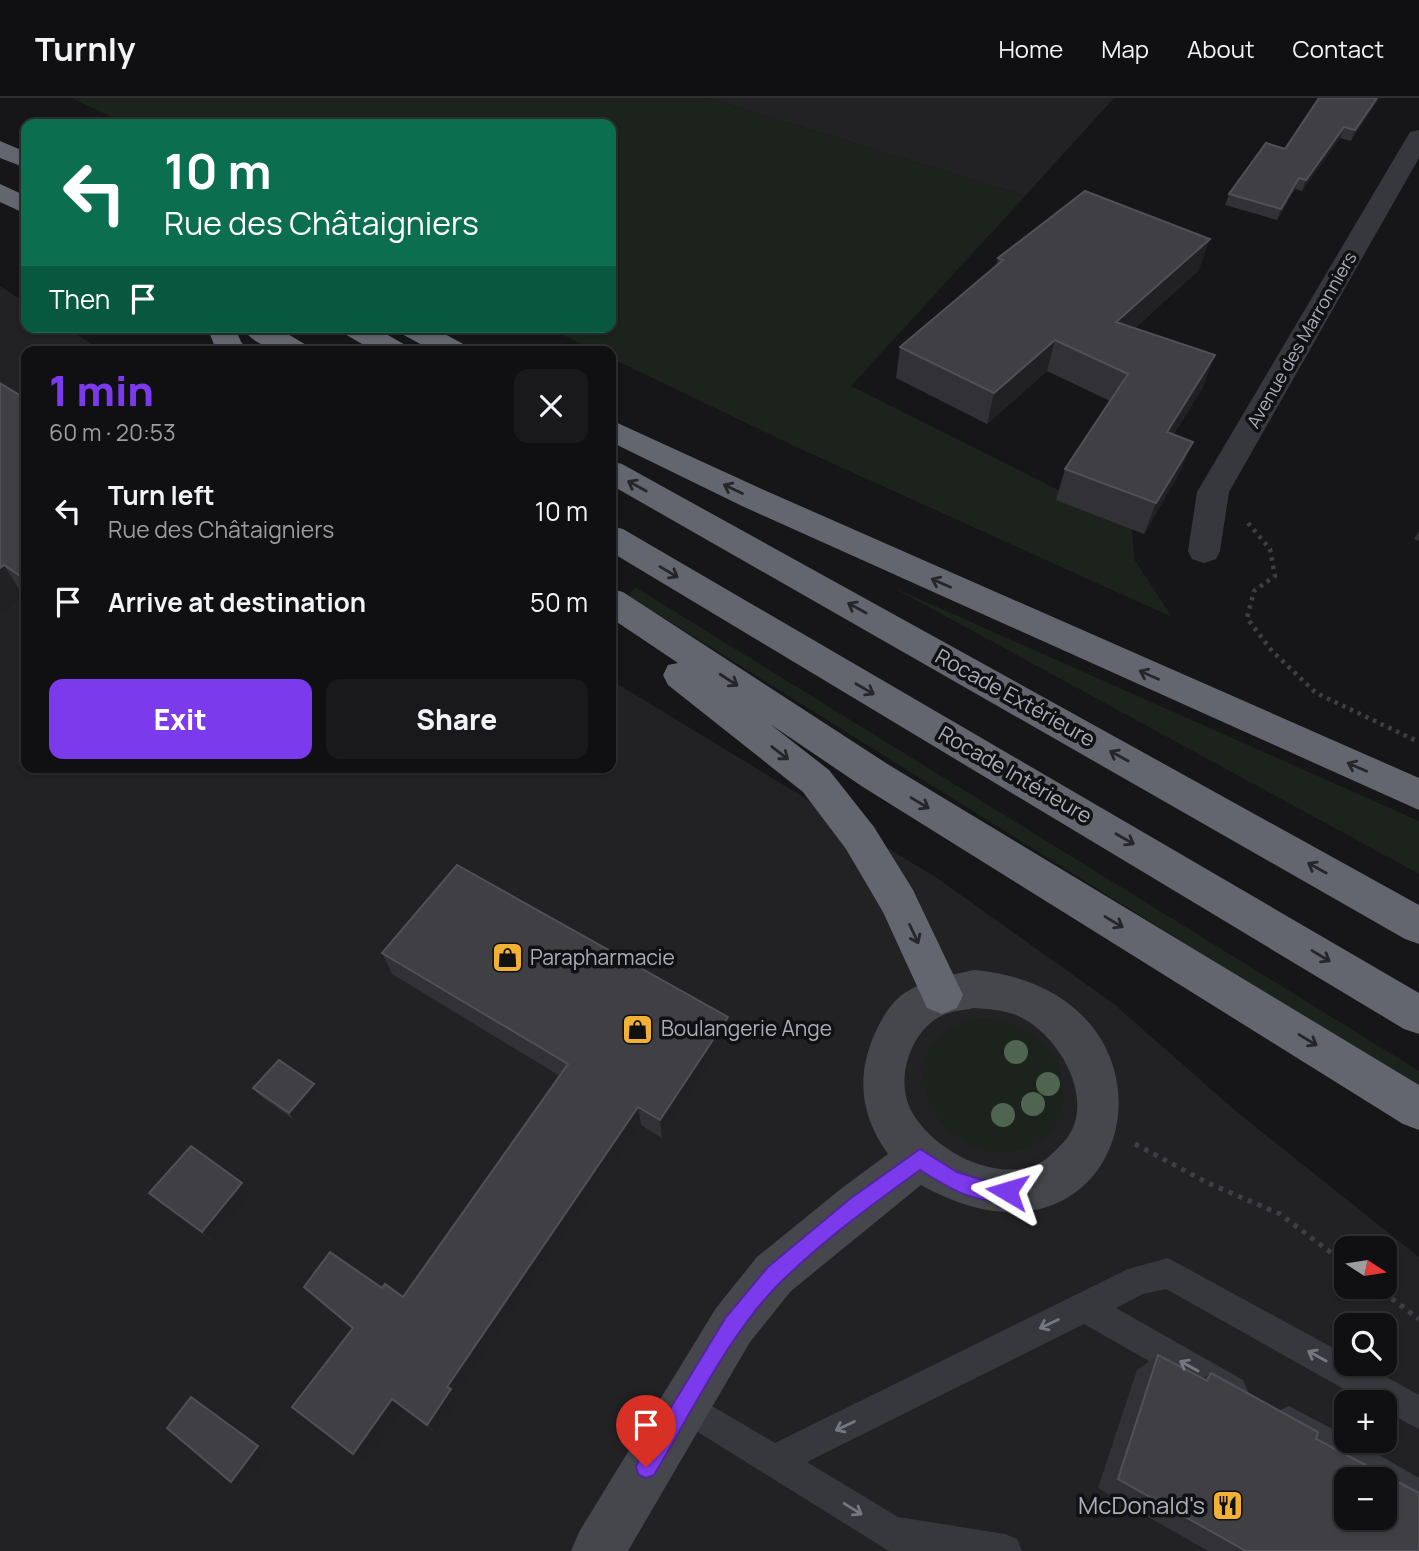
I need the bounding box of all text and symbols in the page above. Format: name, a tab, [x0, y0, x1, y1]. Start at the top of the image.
text: Turnly	[35, 26, 136, 71]
text: Home	[998, 32, 1063, 65]
text: Map	[1101, 32, 1149, 65]
text: About	[1187, 32, 1255, 65]
text: Contact	[1293, 32, 1384, 65]
text: 10 m	[164, 137, 272, 204]
icon: left	[49, 147, 140, 238]
text: Rue des Châtaigniers	[164, 201, 479, 245]
street label: Avenue des Marronniers	[1241, 247, 1361, 432]
icon: arrive	[124, 280, 162, 318]
text: Then	[49, 281, 110, 317]
text: 1 min	[49, 361, 154, 419]
button: close	[514, 369, 588, 443]
text: 60 m · 20:53	[49, 416, 176, 448]
text: Turn left	[108, 477, 215, 513]
one-way arrow	[627, 478, 647, 492]
one-way arrow	[723, 482, 745, 495]
icon: left	[49, 492, 87, 530]
text: 10 m	[535, 493, 588, 529]
text: Rue des Châtaigniers	[108, 513, 334, 545]
one-way arrow	[659, 566, 679, 580]
one-way arrow	[931, 576, 952, 589]
icon: arrive	[49, 583, 87, 621]
text: Arrive at destination	[108, 584, 366, 620]
text: 50 m	[530, 584, 588, 620]
one-way arrow	[847, 601, 867, 615]
street label: Rocade Extérieure	[931, 642, 1100, 753]
one-way arrow	[1138, 668, 1160, 681]
one-way arrow	[718, 673, 738, 687]
button: Exit	[49, 679, 312, 759]
button: Share	[326, 679, 588, 759]
one-way arrow	[854, 682, 874, 696]
street label: Rocade Intérieure	[934, 719, 1097, 829]
one-way arrow	[770, 745, 789, 760]
one-way arrow	[1109, 749, 1129, 763]
one-way arrow	[1346, 760, 1368, 773]
one-way arrow	[909, 796, 929, 810]
one-way arrow	[1115, 832, 1135, 846]
one-way arrow	[1307, 861, 1328, 874]
one-way arrow	[1103, 915, 1123, 929]
one-way arrow	[908, 923, 921, 944]
shop icon: Parapharmacie	[490, 941, 524, 975]
place label: Parapharmacie	[530, 943, 675, 971]
one-way arrow	[1310, 949, 1330, 963]
shop icon: Boulangerie Ange	[621, 1012, 655, 1046]
place label: Boulangerie Ange	[661, 1014, 832, 1042]
one-way arrow	[1297, 1034, 1317, 1048]
position arrow	[970, 1154, 1044, 1228]
north arrow	[1334, 1236, 1396, 1298]
map controls	[1334, 1236, 1397, 1530]
button: search	[1334, 1313, 1397, 1376]
one-way arrow	[1039, 1318, 1060, 1332]
one-way arrow	[1307, 1349, 1327, 1363]
one-way arrow	[1179, 1359, 1200, 1372]
button: +	[1334, 1390, 1397, 1453]
pin	[616, 1395, 676, 1467]
icon: arrive	[627, 1406, 665, 1444]
one-way arrow	[835, 1419, 856, 1433]
button: −	[1334, 1467, 1397, 1530]
place label: McDonald's	[1078, 1488, 1205, 1521]
restaurant icon: McDonald's	[1211, 1489, 1245, 1523]
one-way arrow	[843, 1503, 863, 1517]

